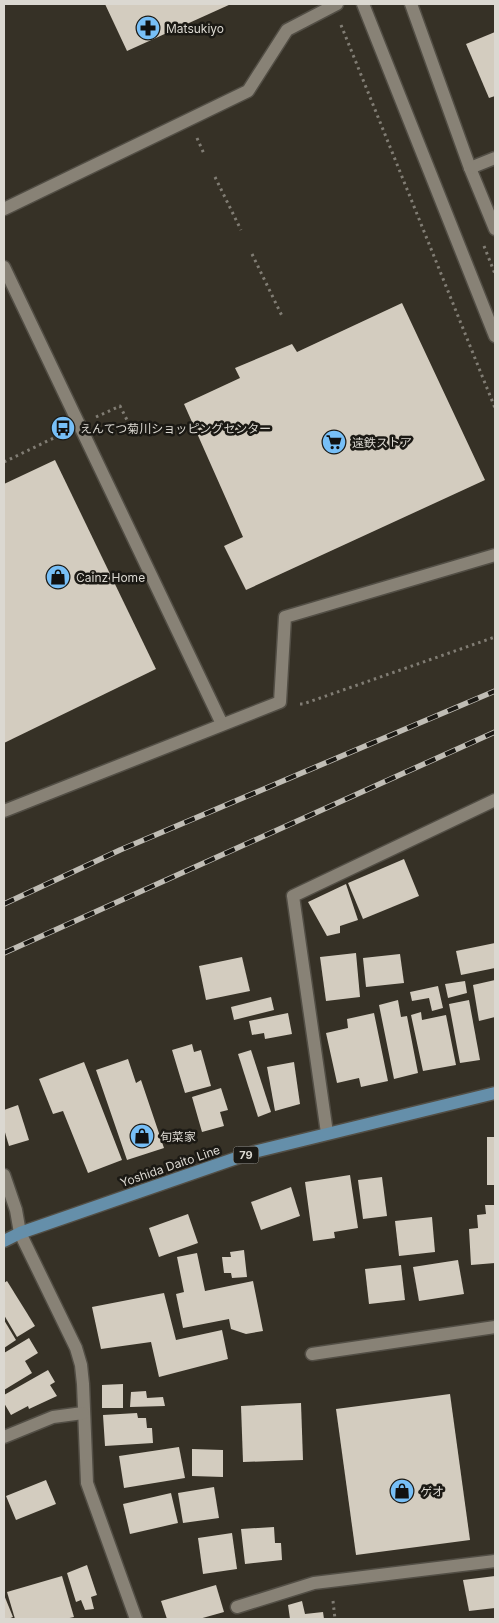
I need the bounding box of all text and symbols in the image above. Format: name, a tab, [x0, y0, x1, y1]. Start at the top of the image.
pharmacy icon: Matsukiyo	[135, 15, 161, 41]
place label: Matsukiyo	[166, 21, 224, 36]
bus stop icon: えんてつ菊川ショッピングセンター	[50, 415, 76, 441]
place label: えんてつ菊川ショッピングセンター	[80, 421, 271, 436]
supermarket icon: 遠鉄ストア	[321, 429, 347, 455]
place label: 遠鉄ストア	[352, 435, 412, 450]
shop icon: Cainz Home	[45, 564, 71, 590]
place label: Cainz Home	[76, 570, 145, 585]
shop icon: 旬菜家	[129, 1123, 155, 1149]
place label: 旬菜家	[160, 1129, 196, 1144]
street label: Yoshida Daito Line	[118, 1142, 222, 1190]
road number: 79	[234, 1146, 258, 1164]
shop icon: ゲオ	[389, 1478, 415, 1504]
place label: ゲオ	[420, 1484, 444, 1499]

